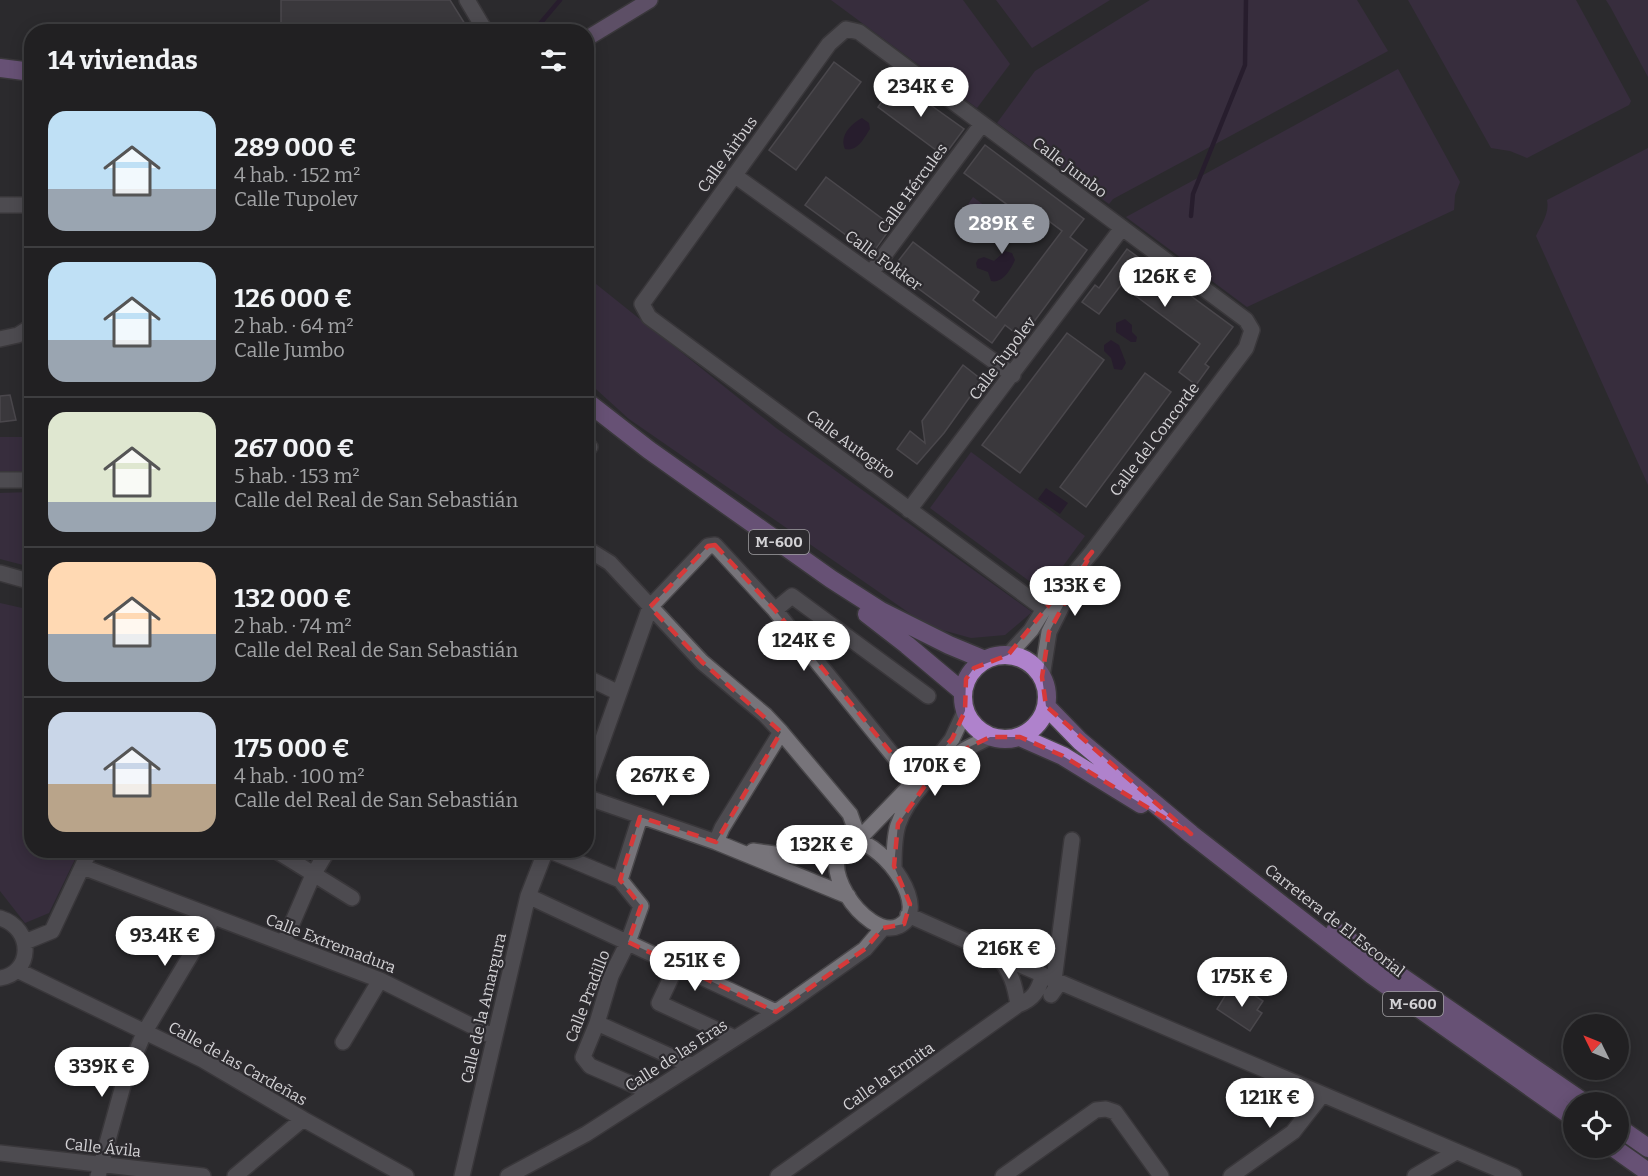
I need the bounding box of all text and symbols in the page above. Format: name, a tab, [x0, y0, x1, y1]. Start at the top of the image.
icon: filters	[537, 44, 570, 77]
text: 14 viviendas	[48, 45, 198, 76]
pin: 234K €	[872, 67, 970, 118]
text: 234K €	[888, 74, 954, 98]
street label: Calle Airbus	[693, 113, 761, 196]
text: 289 000 €	[234, 132, 357, 163]
street label: Calle Jumbo	[1029, 133, 1111, 202]
icon: home	[96, 135, 168, 207]
street label: Calle Hércules	[873, 140, 951, 237]
text: 4 hab. · 152 m²	[234, 163, 360, 187]
text: Calle Tupolev	[234, 187, 358, 211]
pin: 289K €	[953, 204, 1051, 255]
text: 289K €	[969, 211, 1035, 235]
street label: Calle Fokker	[842, 226, 926, 295]
pin: 126K €	[1116, 257, 1214, 308]
text: 126K €	[1133, 264, 1197, 288]
text: 126 000 €	[234, 283, 352, 314]
icon: home	[96, 286, 168, 358]
street label: Calle Tupolev	[965, 313, 1040, 404]
text: 2 hab. · 64 m²	[234, 314, 354, 338]
text: Calle Jumbo	[234, 338, 345, 362]
street label: Calle del Concorde	[1106, 379, 1203, 500]
street label: Calle Autogiro	[803, 406, 899, 483]
text: 267 000 €	[234, 433, 355, 464]
icon: home	[96, 436, 168, 508]
text: 5 hab. · 153 m²	[234, 464, 360, 488]
text: Calle del Real de San Sebastián	[234, 488, 518, 512]
road number: M-600	[749, 530, 809, 554]
pin: 133K €	[1026, 566, 1124, 617]
text: 133K €	[1044, 573, 1106, 597]
text: 132 000 €	[234, 583, 352, 614]
icon: home	[96, 586, 168, 658]
text: 2 hab. · 74 m²	[234, 614, 352, 638]
pin: 124K €	[755, 621, 853, 672]
text: 124K €	[772, 628, 836, 652]
text: Calle del Real de San Sebastián	[234, 638, 518, 662]
text: 175 000 €	[234, 733, 350, 764]
icon: home	[96, 736, 168, 808]
pin: 170K €	[886, 746, 984, 797]
text: 170K €	[903, 753, 967, 777]
pin: 267K €	[614, 756, 712, 807]
text: 267K €	[630, 763, 696, 787]
text: 4 hab. · 100 m²	[234, 764, 365, 788]
text: Calle del Real de San Sebastián	[234, 788, 518, 812]
pin: 132K €	[773, 825, 871, 876]
text: 132K €	[790, 832, 854, 856]
street label: Carretera de El Escorial	[1261, 860, 1409, 981]
street label: Calle Extremadura	[263, 910, 399, 977]
pin: 93.4K €	[110, 916, 220, 967]
text: 93.4K €	[130, 923, 200, 947]
pin: 216K €	[960, 929, 1058, 980]
street label: Calle de la Amargura	[457, 931, 510, 1085]
text: 216K €	[977, 936, 1041, 960]
pin: 251K €	[646, 941, 744, 992]
street label: Calle Pradillo	[561, 947, 614, 1045]
text: 251K €	[664, 948, 726, 972]
pin: 175K €	[1193, 957, 1291, 1008]
text: 175K €	[1211, 964, 1273, 988]
road number: M-600	[1383, 992, 1443, 1016]
north arrow	[1563, 1014, 1629, 1080]
map controls	[1563, 1014, 1629, 1158]
street label: Calle de las Eras	[622, 1015, 731, 1096]
street label: Calle de las Cardeñas	[165, 1017, 310, 1109]
street label: Calle la Ermita	[839, 1038, 938, 1115]
pin: 339K €	[53, 1047, 151, 1098]
text: 339K €	[69, 1054, 135, 1078]
pin: 121K €	[1221, 1078, 1319, 1129]
text: 121K €	[1240, 1085, 1300, 1109]
button: locate	[1563, 1092, 1629, 1158]
street label: Calle Ávila	[64, 1133, 142, 1161]

